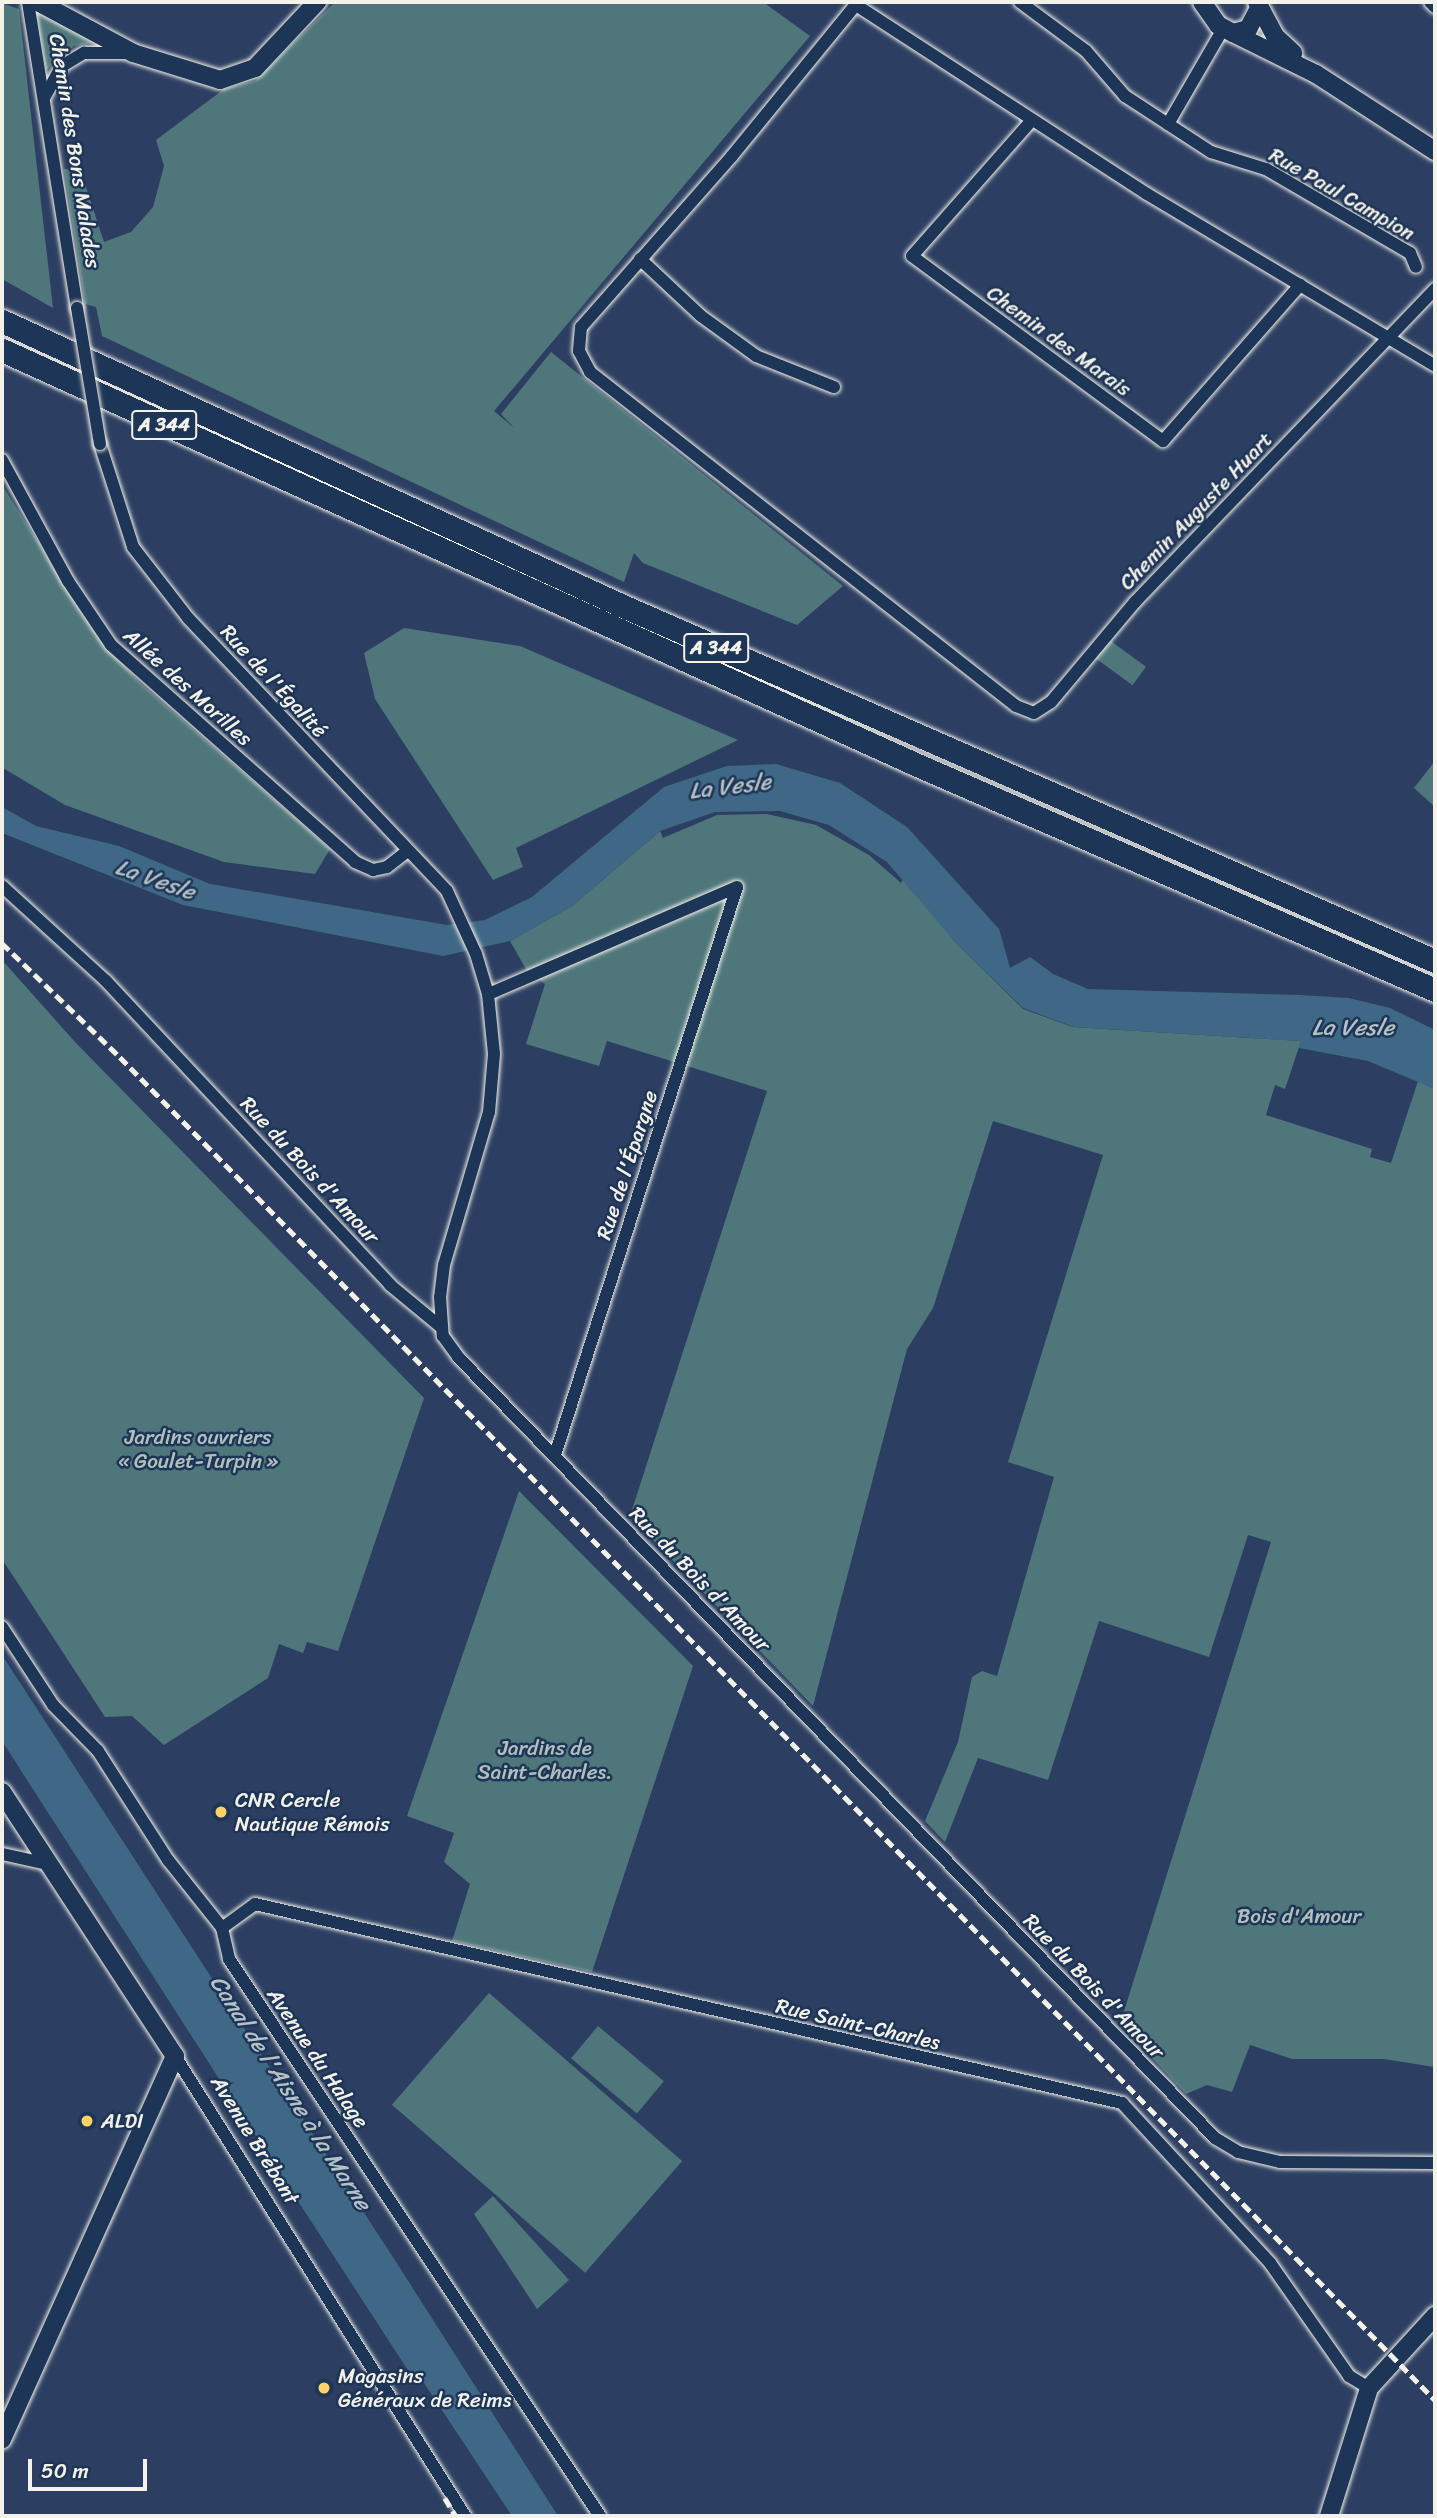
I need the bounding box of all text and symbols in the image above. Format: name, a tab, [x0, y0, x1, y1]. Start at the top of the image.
street label: Chemin des Bons Malades	[44, 33, 106, 269]
street label: Rue Paul Campion	[1264, 142, 1420, 246]
street label: Chemin des Marais	[982, 280, 1136, 402]
road number: A 344	[131, 410, 197, 440]
street label: Chemin Auguste Huart	[1114, 427, 1278, 595]
street label: Rue de l'Égalité	[215, 619, 333, 743]
street label: Allée des Morilles	[119, 623, 257, 751]
road number: A 344	[683, 632, 749, 664]
water label: La Vesle	[688, 768, 772, 806]
water label: La Vesle	[112, 854, 198, 906]
water label: La Vesle	[1313, 1014, 1393, 1042]
street label: Rue de l'Épargne	[591, 1087, 663, 1243]
street label: Rue du Bois d'Amour	[235, 1091, 385, 1249]
park label: Jardins ouvriers « Goulet-Turpin »	[118, 1424, 278, 1474]
street label: Rue du Bois d'Amour	[624, 1501, 776, 1657]
park label: Jardins de Saint-Charles.	[478, 1735, 612, 1785]
place label: CNR Cercle Nautique Rémois	[235, 1787, 390, 1837]
marker: CNR Cercle Nautique Rémois	[213, 1804, 229, 1820]
park label: Bois d'Amour	[1237, 1903, 1361, 1929]
street label: Rue du Bois d'Amour	[1018, 1908, 1170, 2064]
water label: Canal de l'Aisne à la Marne	[203, 1970, 377, 2216]
street label: Avenue du Halage	[262, 1983, 374, 2133]
street label: Rue Saint-Charles	[773, 1993, 943, 2055]
street label: Avenue Brébant	[205, 2071, 305, 2209]
place label: ALDI	[101, 2108, 144, 2134]
marker: ALDI	[79, 2113, 95, 2129]
place label: Magasins Généraux de Reims	[338, 2363, 513, 2413]
marker: Magasins Généraux de Reims	[316, 2380, 332, 2396]
scale bar	[32, 2444, 150, 2488]
text: 50 m	[41, 2452, 89, 2490]

